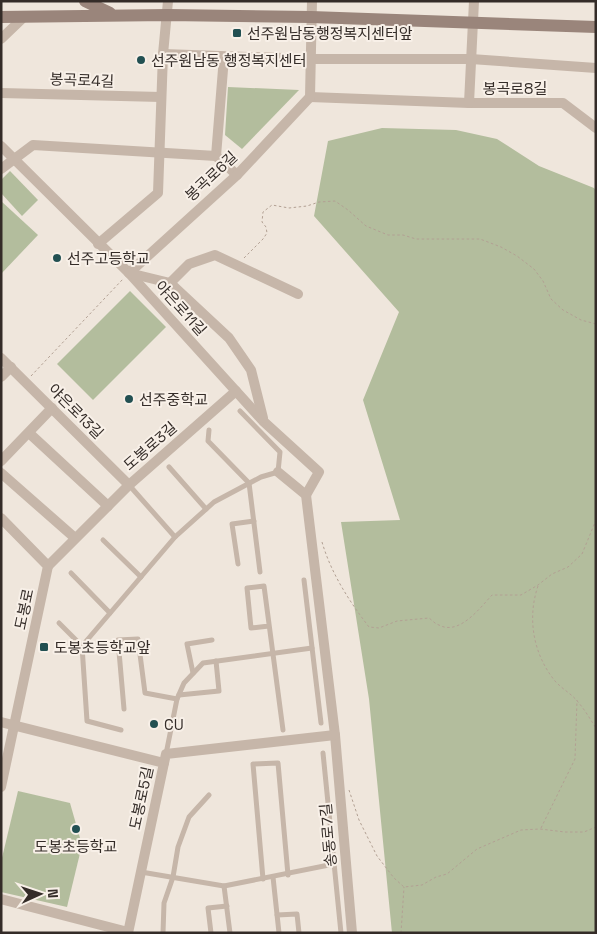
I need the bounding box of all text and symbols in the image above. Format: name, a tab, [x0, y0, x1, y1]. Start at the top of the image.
place label: 선주원남동행정복지센터앞	[247, 24, 413, 43]
marker: 선주원남동행정복지센터앞	[231, 27, 243, 39]
place label: 선주원남동 행정복지센터	[151, 51, 307, 70]
marker: 선주원남동 행정복지센터	[135, 54, 147, 66]
street label: 봉곡로4길	[49, 69, 115, 91]
street label: 봉곡로8길	[483, 79, 547, 98]
street label: 봉곡로6길	[181, 147, 241, 205]
place label: 선주고등학교	[67, 249, 150, 268]
marker: 선주고등학교	[51, 252, 63, 264]
street label: 야은로11길	[151, 276, 211, 340]
street label: 야은로13길	[44, 379, 108, 443]
place label: 선주중학교	[139, 390, 208, 409]
marker: 선주중학교	[123, 393, 135, 405]
street label: 도봉로3길	[120, 418, 180, 474]
street label: 도봉로	[10, 587, 38, 631]
place label: 도봉초등학교앞	[54, 638, 151, 657]
marker: 도봉초등학교앞	[38, 641, 50, 653]
place label: CU	[164, 715, 184, 734]
marker: CU	[148, 718, 160, 730]
street label: 도봉로5길	[125, 765, 157, 831]
street label: 송동로7길	[316, 802, 340, 868]
marker: 도봉초등학교	[70, 823, 82, 835]
place label: 도봉초등학교	[35, 837, 117, 856]
north arrow	[15, 869, 65, 919]
text: N	[44, 888, 62, 898]

